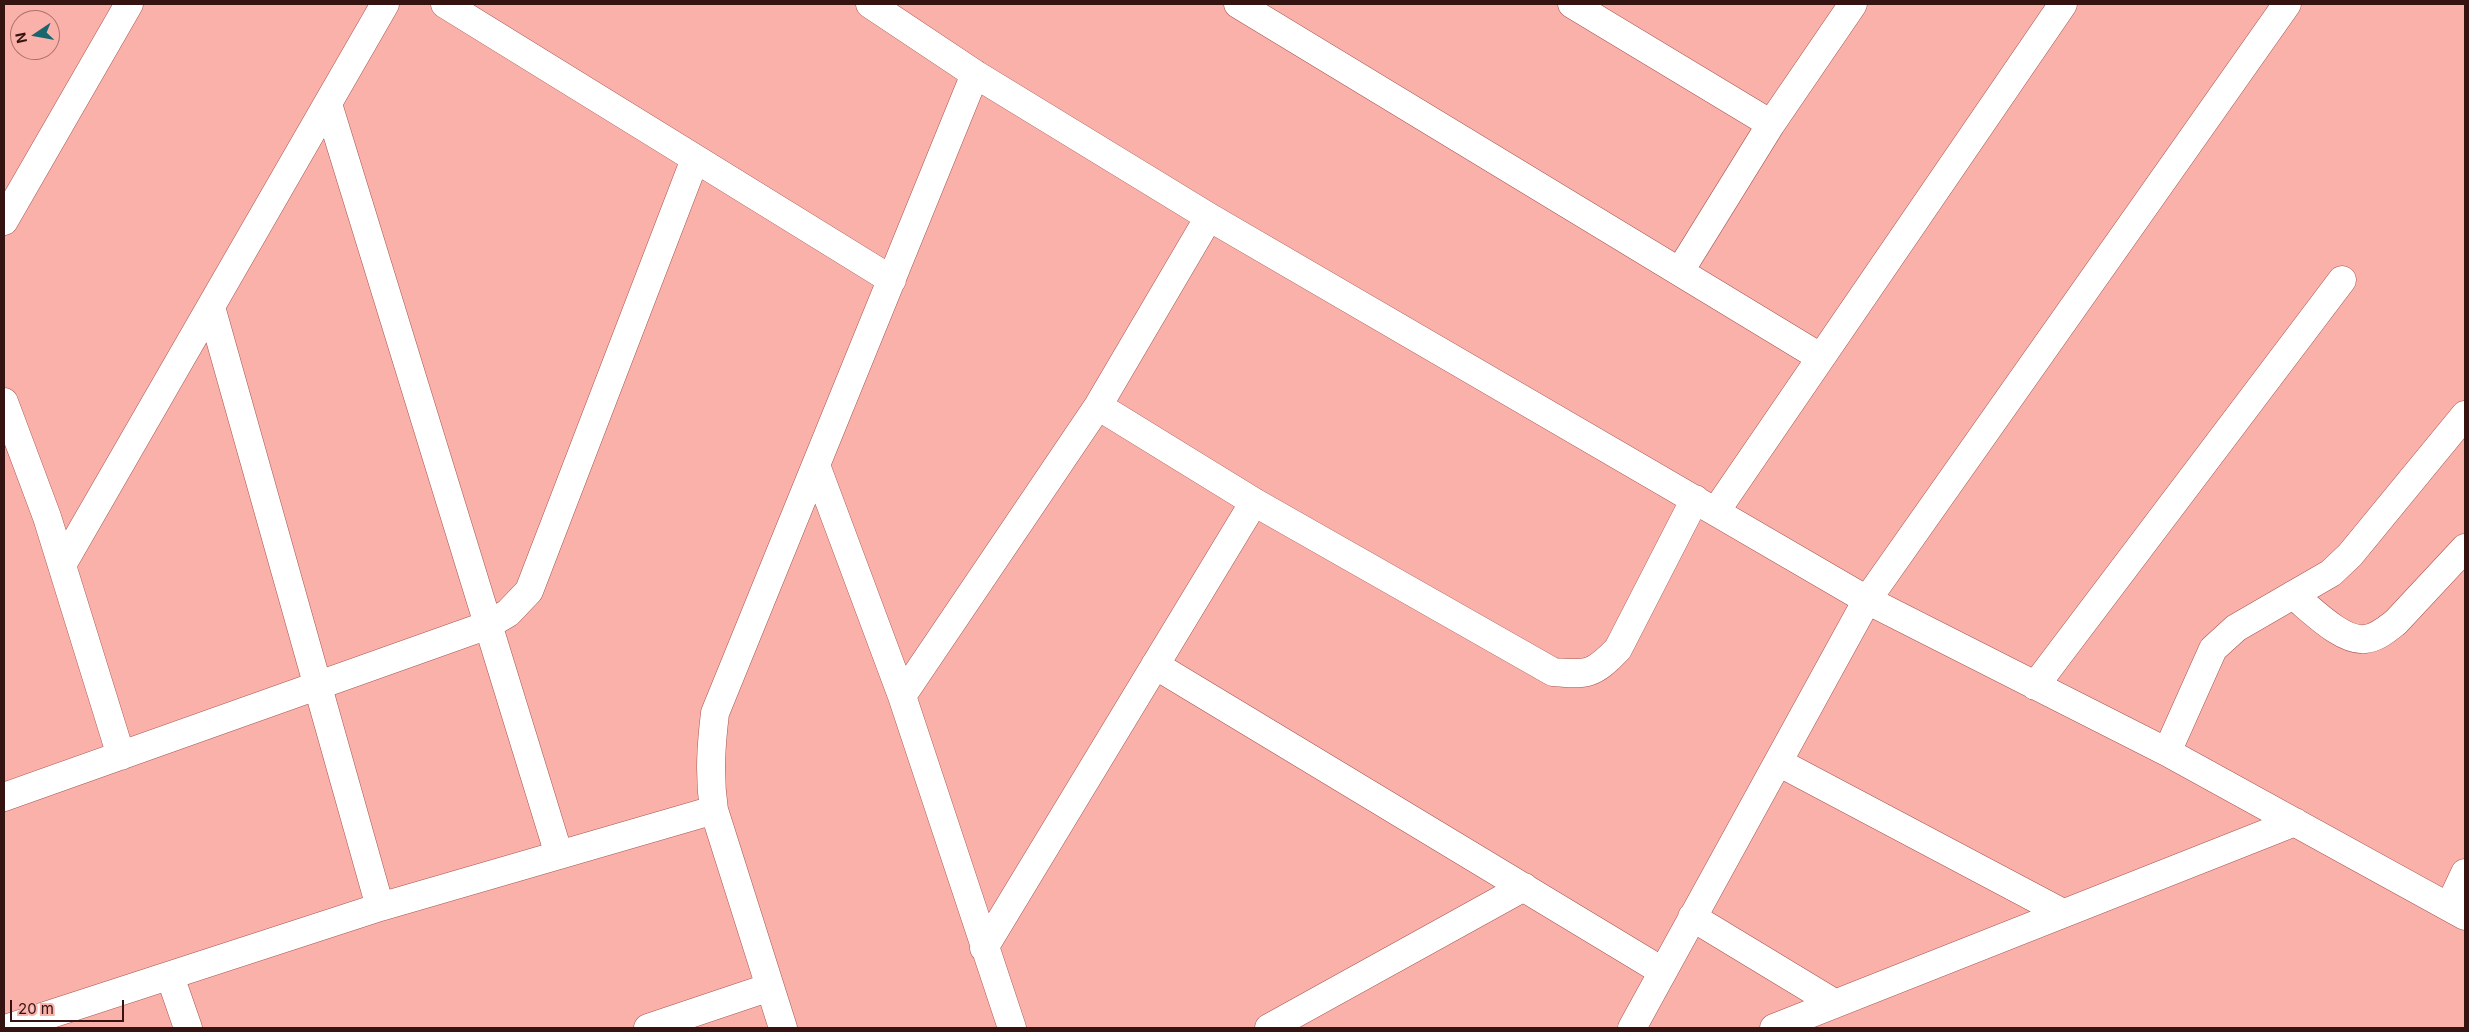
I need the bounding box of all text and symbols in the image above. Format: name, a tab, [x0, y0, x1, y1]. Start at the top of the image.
north arrow	[10, 10, 60, 60]
text: N	[11, 31, 30, 45]
scale bar	[12, 990, 126, 1022]
text: 20 m	[18, 999, 54, 1018]

